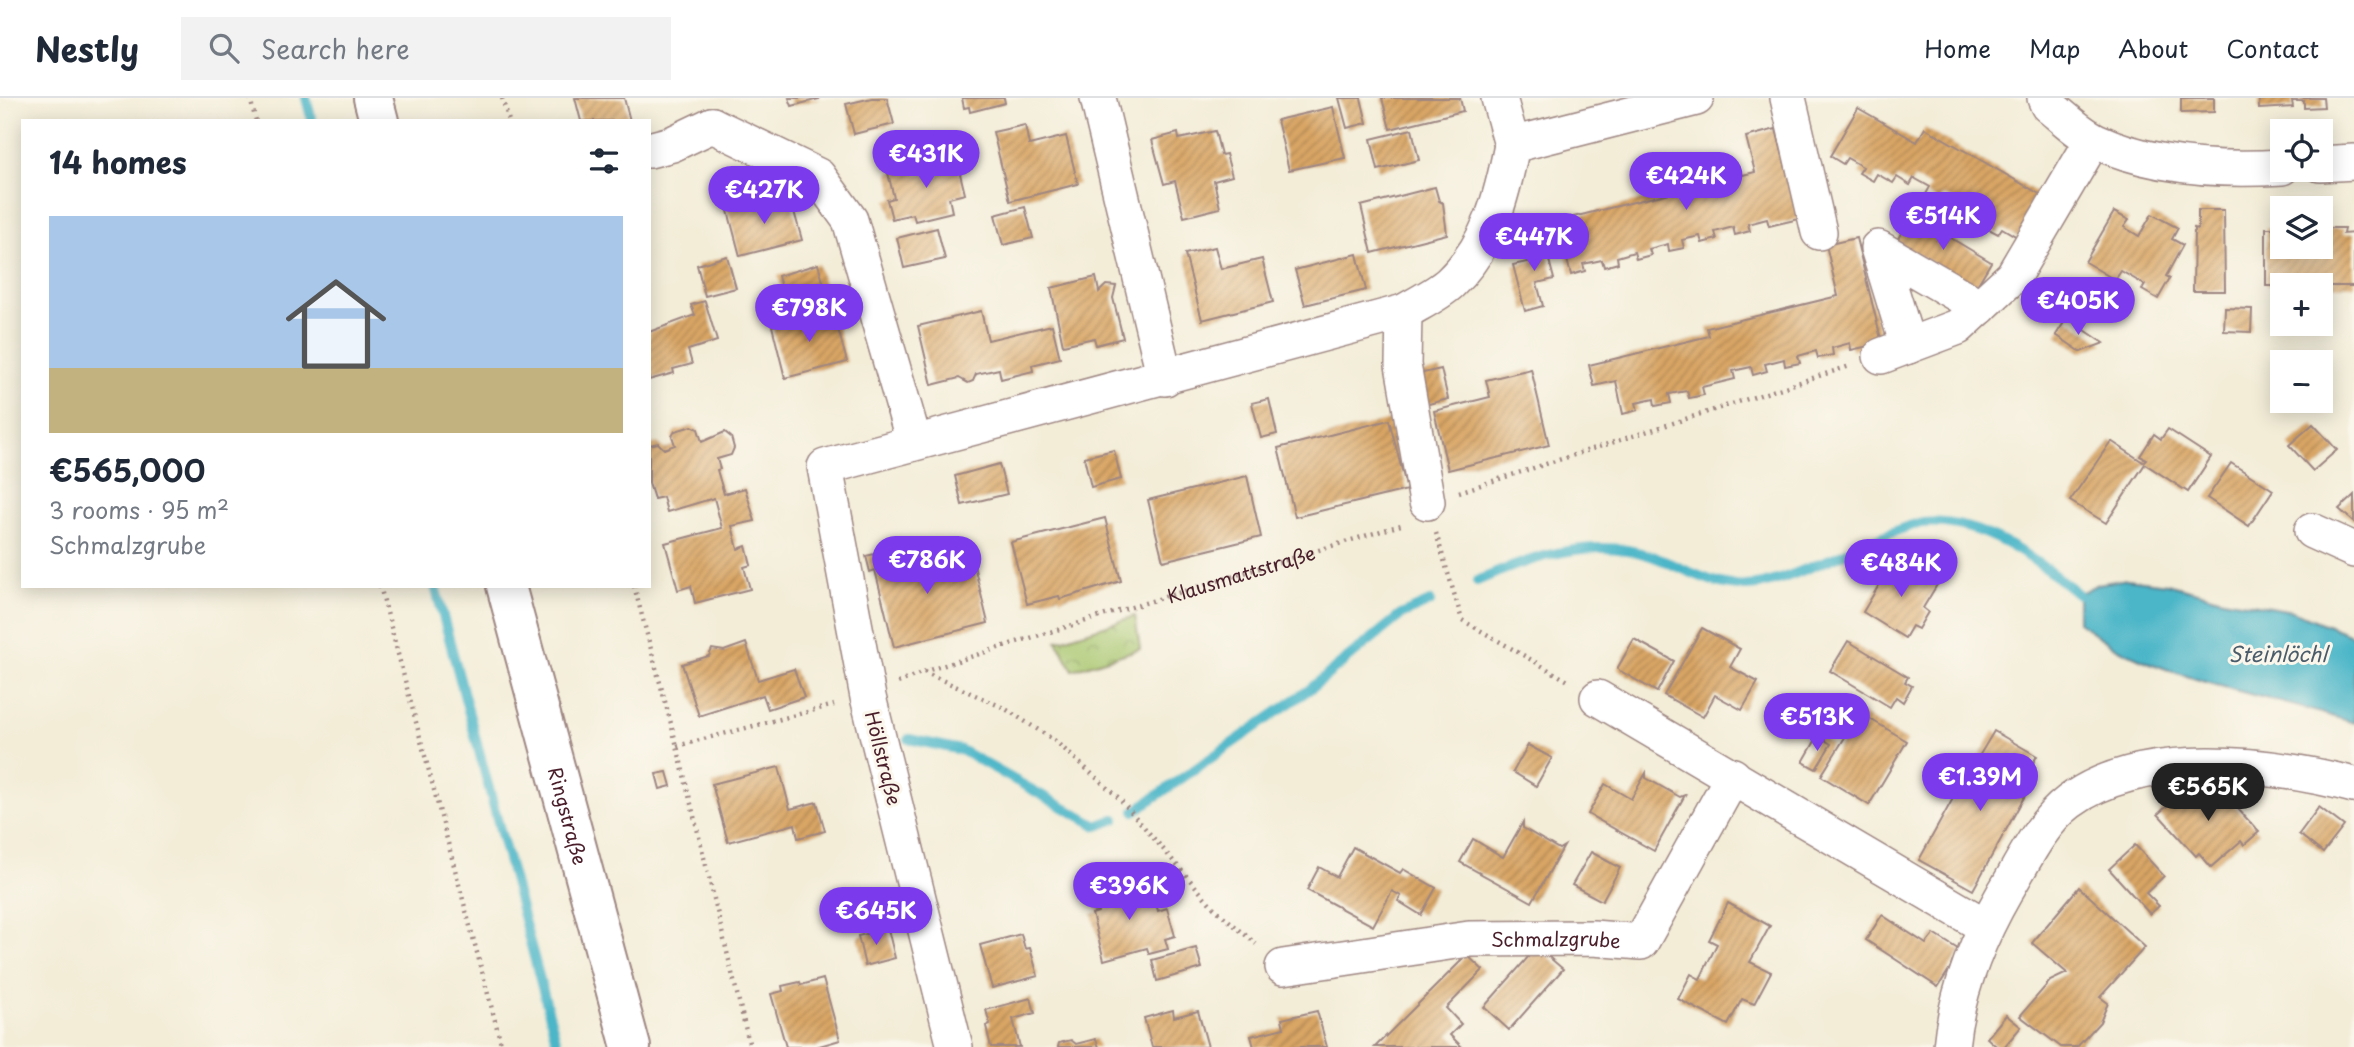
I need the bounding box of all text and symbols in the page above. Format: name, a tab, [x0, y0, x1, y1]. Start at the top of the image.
search box	[181, 17, 671, 80]
text: Nestly	[35, 23, 139, 73]
icon: search	[205, 29, 243, 67]
text: Search here	[261, 29, 410, 68]
text: Home	[1924, 30, 1991, 66]
text: Map	[2029, 30, 2080, 66]
text: About	[2118, 30, 2188, 66]
text: Contact	[2226, 30, 2319, 66]
map controls	[2270, 119, 2333, 413]
button: locate	[2270, 119, 2333, 182]
pin: €431K	[877, 130, 975, 190]
text: €431K	[889, 135, 964, 170]
text: 14 homes	[49, 139, 187, 184]
icon: filters	[585, 142, 623, 180]
pin: €424K	[1637, 152, 1735, 212]
text: €424K	[1645, 157, 1727, 192]
pin: €427K	[715, 166, 813, 226]
text: €427K	[724, 171, 804, 206]
pin: €514K	[1894, 192, 1992, 252]
button: layers	[2270, 196, 2333, 259]
text: €514K	[1905, 197, 1981, 232]
pin: €447K	[1485, 214, 1583, 273]
text: €447K	[1495, 218, 1573, 253]
icon: home	[273, 261, 399, 387]
button: +	[2270, 273, 2333, 336]
pin: €405K	[2029, 278, 2127, 337]
text: €405K	[2037, 282, 2119, 317]
pin: €798K	[760, 285, 858, 344]
text: €798K	[771, 289, 847, 324]
button: −	[2270, 350, 2333, 413]
text: €565,000	[49, 447, 205, 492]
text: 3 rooms · 95 m²	[49, 492, 229, 527]
text: Schmalzgrube	[49, 527, 206, 562]
pin: €786K	[878, 536, 976, 596]
street label: Klausmattstraße	[1163, 538, 1318, 610]
pin: €484K	[1852, 540, 1950, 599]
text: €786K	[888, 541, 966, 576]
text: €484K	[1861, 544, 1941, 579]
water label: Steinlöchl	[2229, 637, 2330, 669]
pin: €513K	[1768, 694, 1866, 753]
text: €513K	[1780, 698, 1854, 733]
street label: Höllstraße	[859, 708, 909, 808]
pin: €1.39M	[1923, 754, 2037, 813]
text: €1.39M	[1938, 758, 2022, 793]
street label: Ringstraße	[542, 764, 595, 868]
pin: €565K	[2159, 764, 2257, 823]
text: €565K	[2167, 768, 2249, 803]
pin: €396K	[1080, 862, 1178, 922]
text: €396K	[1089, 867, 1169, 902]
pin: €645K	[827, 888, 925, 947]
text: €645K	[835, 892, 917, 927]
street label: Schmalzgrube	[1491, 924, 1622, 954]

